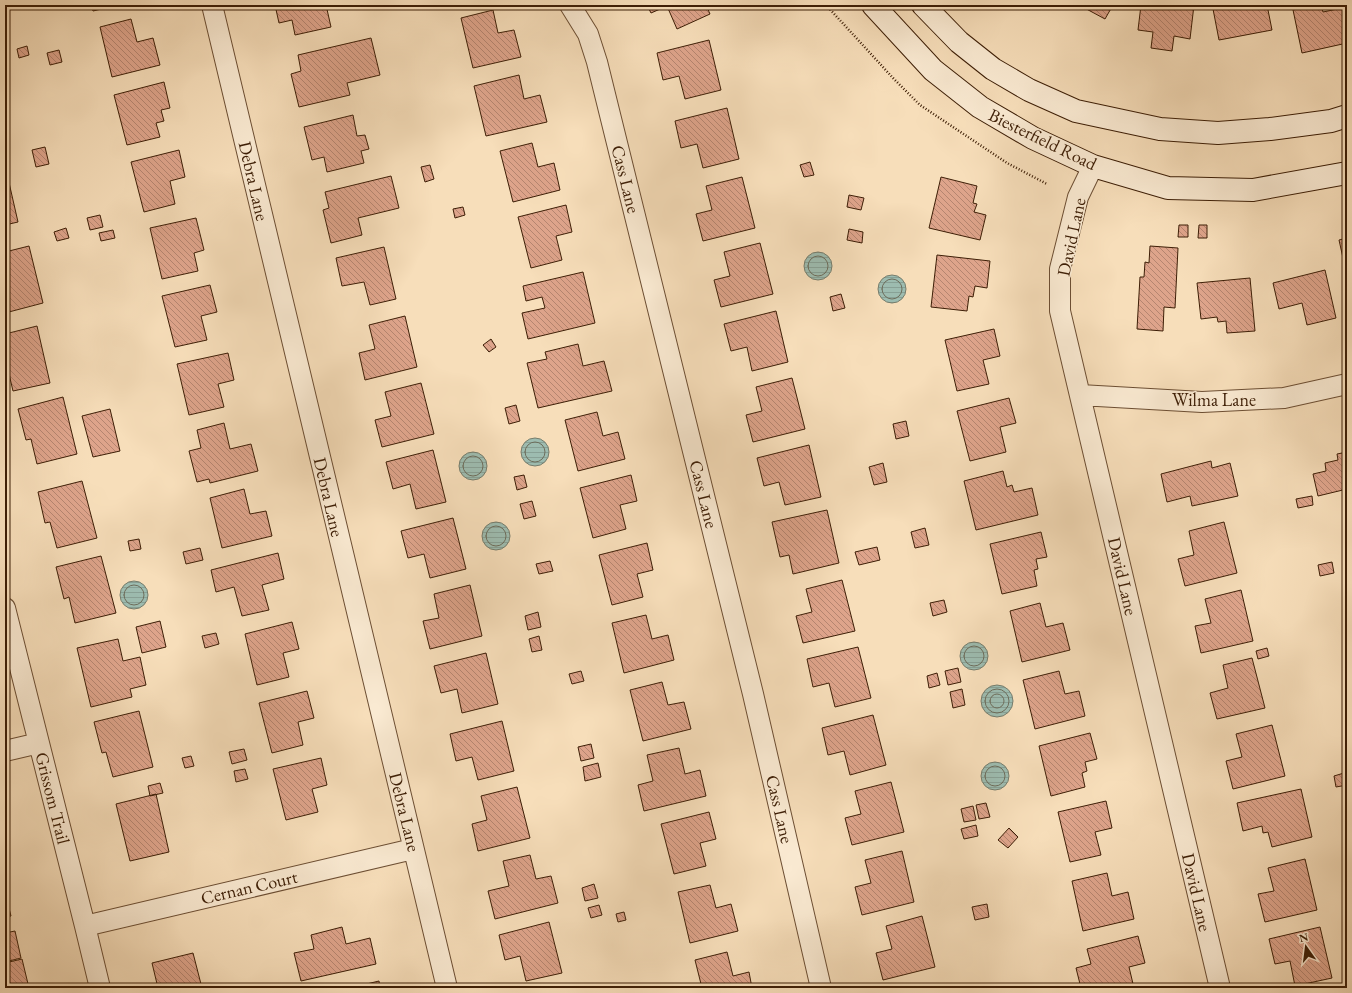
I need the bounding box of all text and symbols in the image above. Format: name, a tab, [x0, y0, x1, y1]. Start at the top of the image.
street label: Biesterfield Road	[985, 103, 1102, 175]
street label: Debra Lane	[234, 139, 274, 223]
street label: Cass Lane	[606, 143, 646, 215]
street label: David Lane	[1051, 196, 1091, 278]
street label: Wilma Lane	[1172, 388, 1256, 411]
street label: Debra Lane	[309, 455, 349, 539]
street label: Cass Lane	[684, 458, 724, 530]
street label: David Lane	[1103, 535, 1143, 617]
street label: Grissom Trail	[30, 750, 76, 846]
street label: Debra Lane	[384, 770, 426, 854]
street label: Cass Lane	[761, 773, 799, 845]
street label: David Lane	[1177, 851, 1217, 933]
street label: Cernan Court	[198, 865, 300, 909]
north arrow	[1286, 927, 1326, 967]
text: N	[1298, 929, 1310, 945]

